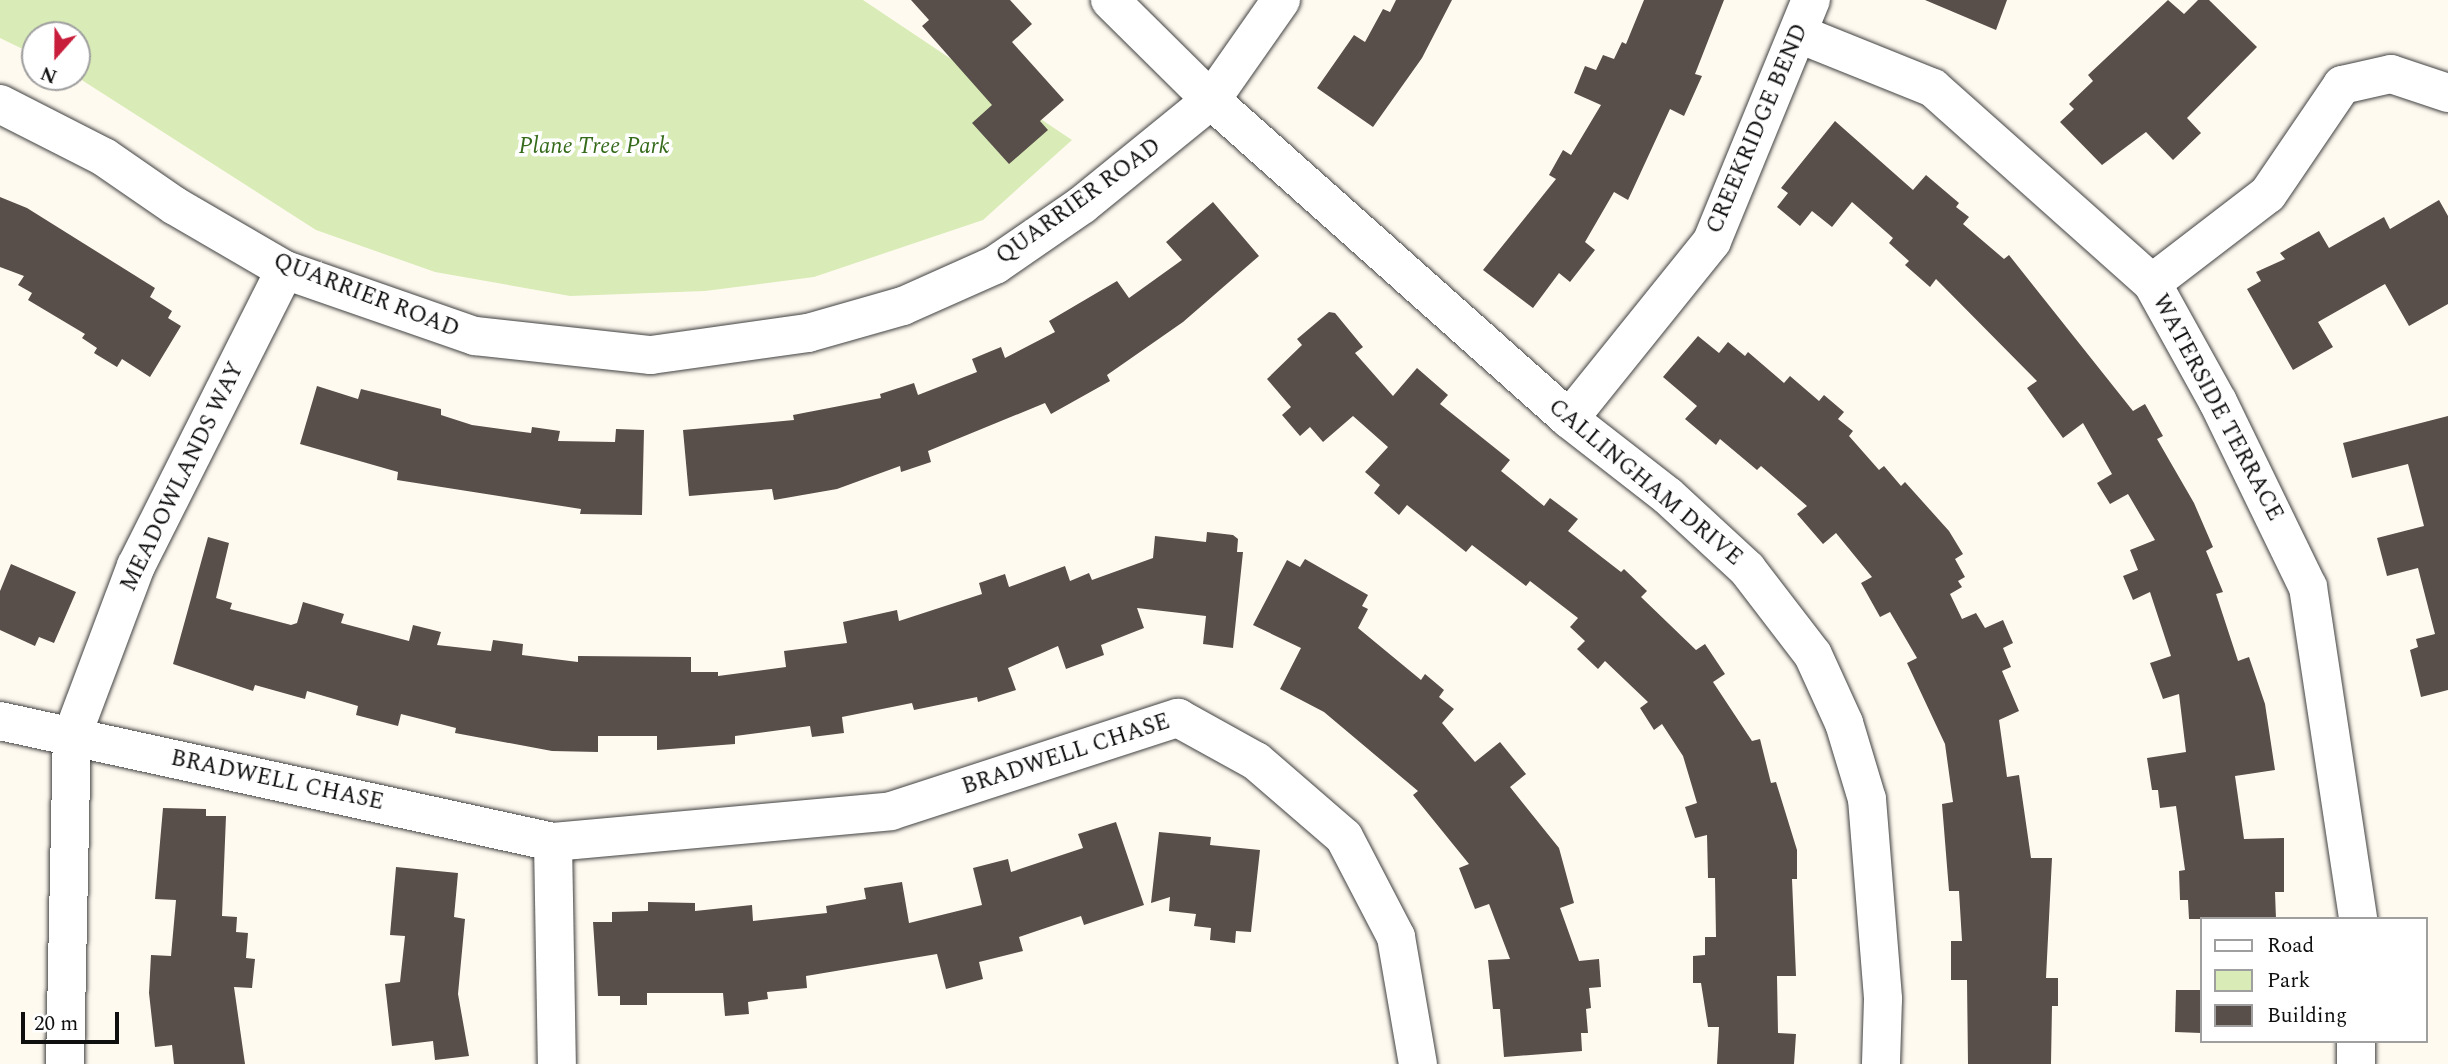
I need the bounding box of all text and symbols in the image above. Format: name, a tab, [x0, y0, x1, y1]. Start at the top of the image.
street label: CREEKRIDGE BEND	[1701, 20, 1815, 238]
north arrow	[21, 21, 91, 91]
text: N	[37, 58, 61, 91]
park label: Plane Tree Park	[519, 133, 669, 161]
street label: QUARRIER ROAD	[991, 133, 1167, 271]
street label: QUARRIER ROAD	[269, 248, 463, 344]
street label: WATERSIDE TERRACE	[2145, 290, 2289, 526]
street label: MEADOWLANDS WAY	[115, 358, 251, 596]
street label: CALLINGHAM DRIVE	[1542, 394, 1748, 572]
street label: BRADWELL CHASE	[959, 708, 1173, 802]
street label: BRADWELL CHASE	[168, 745, 386, 817]
legend	[2200, 917, 2427, 1043]
text: Road	[2267, 930, 2314, 962]
text: Park	[2267, 965, 2310, 997]
scale bar	[24, 998, 122, 1042]
text: Building	[2267, 1000, 2347, 1032]
text: 20 m	[34, 1008, 78, 1040]

